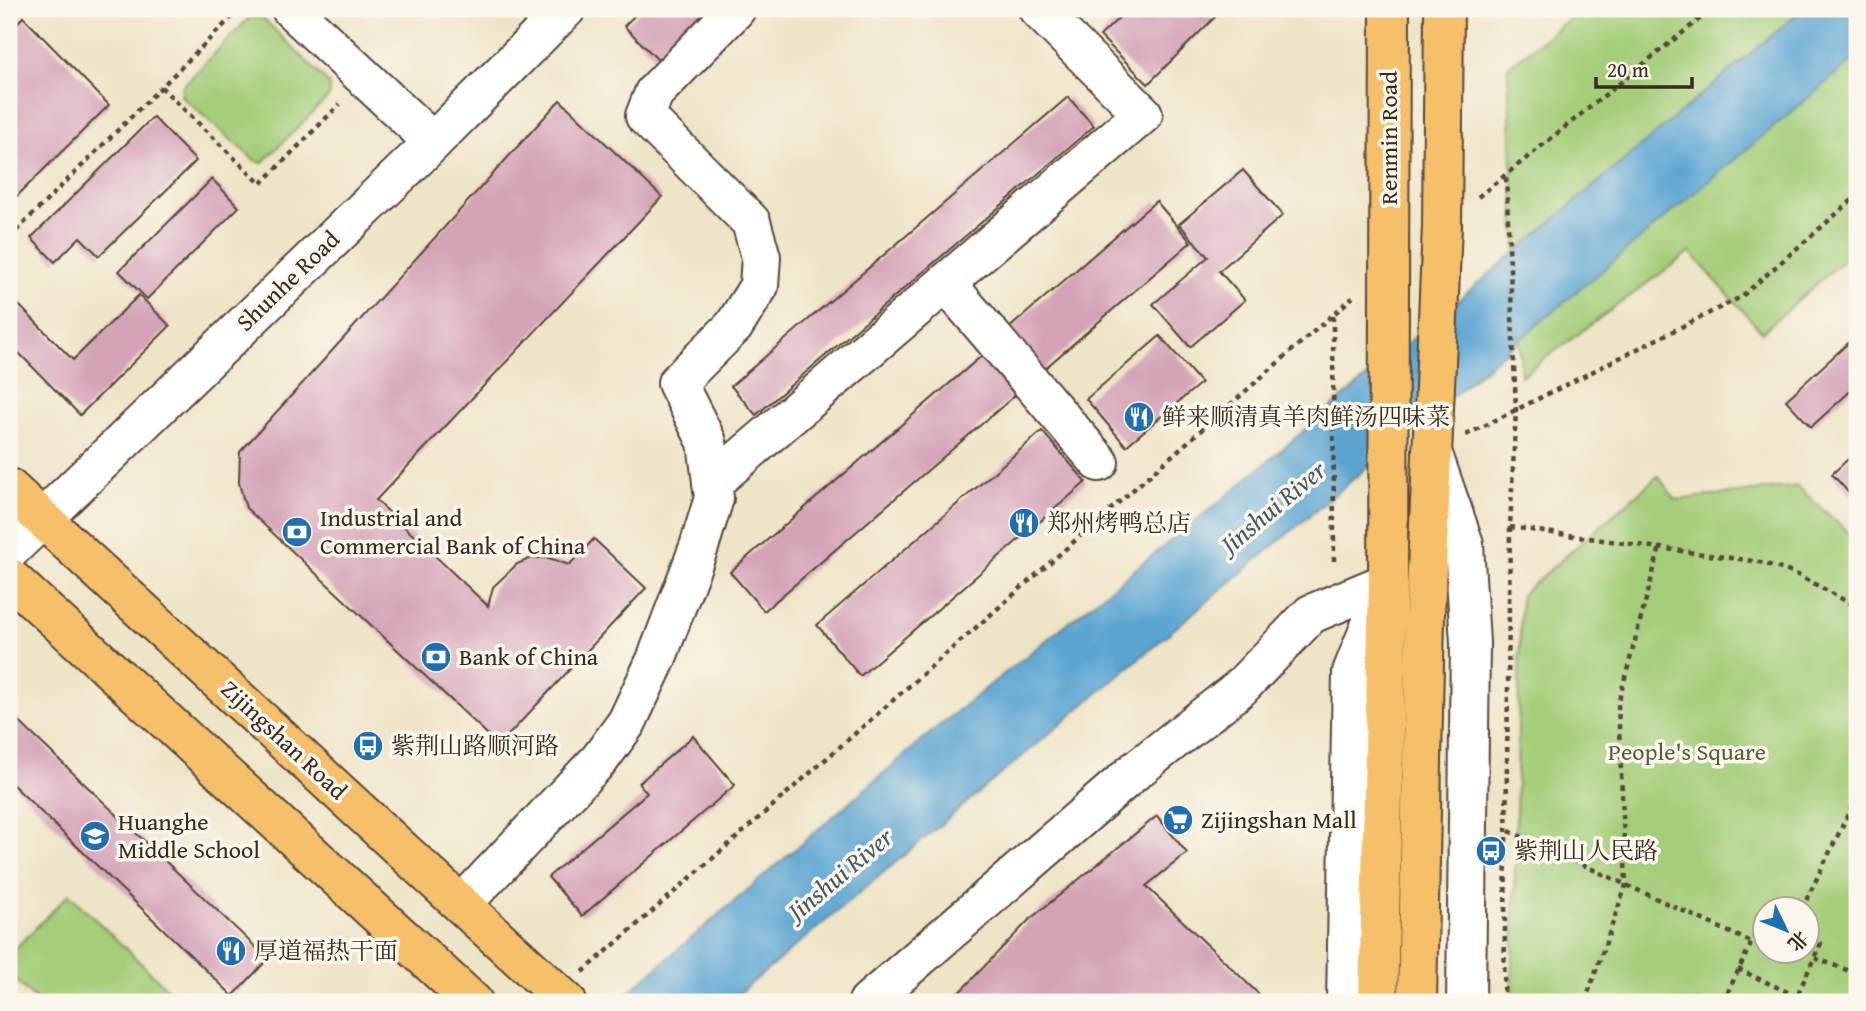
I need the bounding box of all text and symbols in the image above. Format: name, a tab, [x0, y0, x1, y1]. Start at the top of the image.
scale bar	[1596, 46, 1693, 90]
text: 20 m	[1607, 54, 1649, 85]
street label: Renmin Road	[1371, 71, 1406, 205]
street label: Shunhe Road	[228, 222, 347, 339]
place label: 鲜来顺清真羊肉鲜汤四味菜	[1162, 399, 1450, 434]
restaurant icon: 鲜来顺清真羊肉鲜汤四味菜	[1122, 400, 1156, 434]
water label: Jinshui River	[1208, 450, 1335, 565]
place label: Industrial and Commercial Bank of China	[320, 500, 586, 563]
place label: 郑州烤鸭总店	[1047, 505, 1191, 540]
restaurant icon: 郑州烤鸭总店	[1007, 506, 1041, 540]
bank icon: Industrial and Commercial Bank of China	[280, 515, 314, 549]
place label: Bank of China	[459, 639, 599, 674]
bank icon: Bank of China	[419, 640, 453, 674]
street label: Zijingshan Road	[213, 672, 355, 808]
place label: 紫荆山路顺河路	[391, 728, 559, 763]
bus stop icon: 紫荆山路顺河路	[351, 729, 385, 763]
park label: People's Square	[1608, 734, 1766, 769]
place label: Zijingshan Mall	[1201, 802, 1357, 837]
supermarket icon: Zijingshan Mall	[1161, 803, 1195, 837]
place label: Huanghe Middle School	[118, 804, 260, 867]
water label: Jinshui River	[775, 817, 902, 932]
school or university icon: Huanghe Middle School	[78, 819, 112, 853]
place label: 紫荆山人民路	[1514, 833, 1658, 868]
bus stop icon: 紫荆山人民路	[1474, 834, 1508, 868]
north arrow	[1750, 895, 1820, 965]
text: 北	[1782, 925, 1815, 958]
place label: 厚道福热干面	[254, 933, 398, 968]
restaurant icon: 厚道福热干面	[214, 934, 248, 968]

